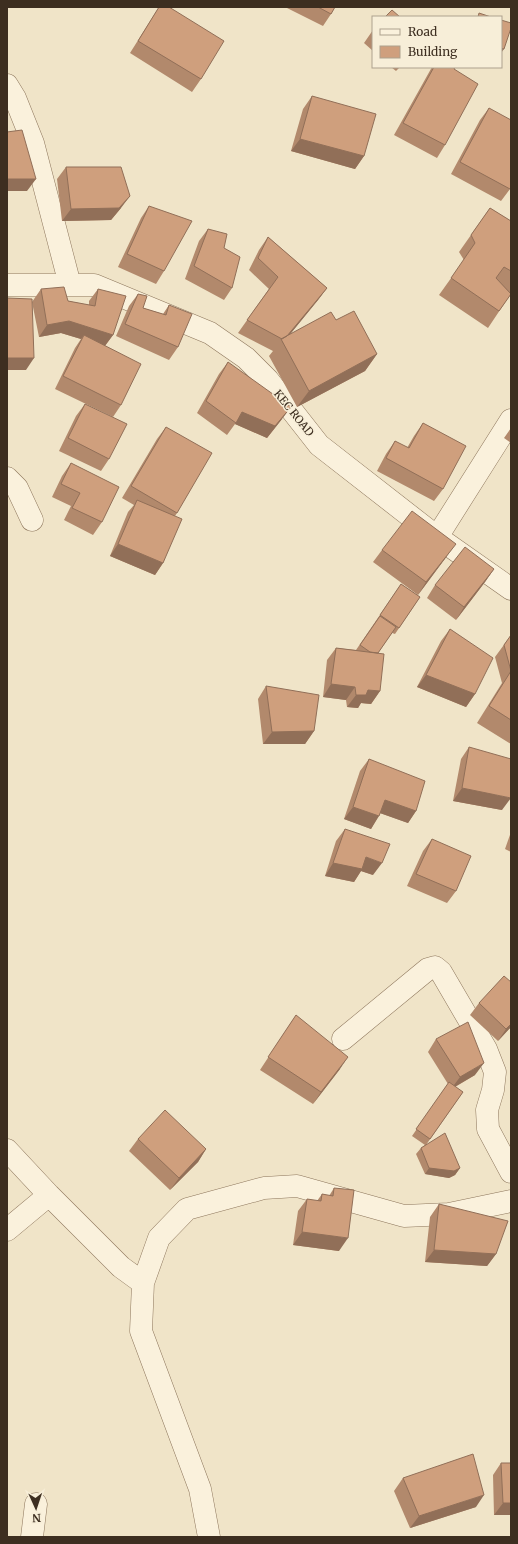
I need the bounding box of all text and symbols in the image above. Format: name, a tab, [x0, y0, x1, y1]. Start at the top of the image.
legend	[372, 16, 502, 68]
text: Road	[408, 24, 437, 39]
text: Building	[408, 44, 458, 59]
street label: KEC ROAD	[271, 387, 317, 439]
north arrow	[16, 1488, 56, 1528]
text: N	[32, 1511, 41, 1525]

